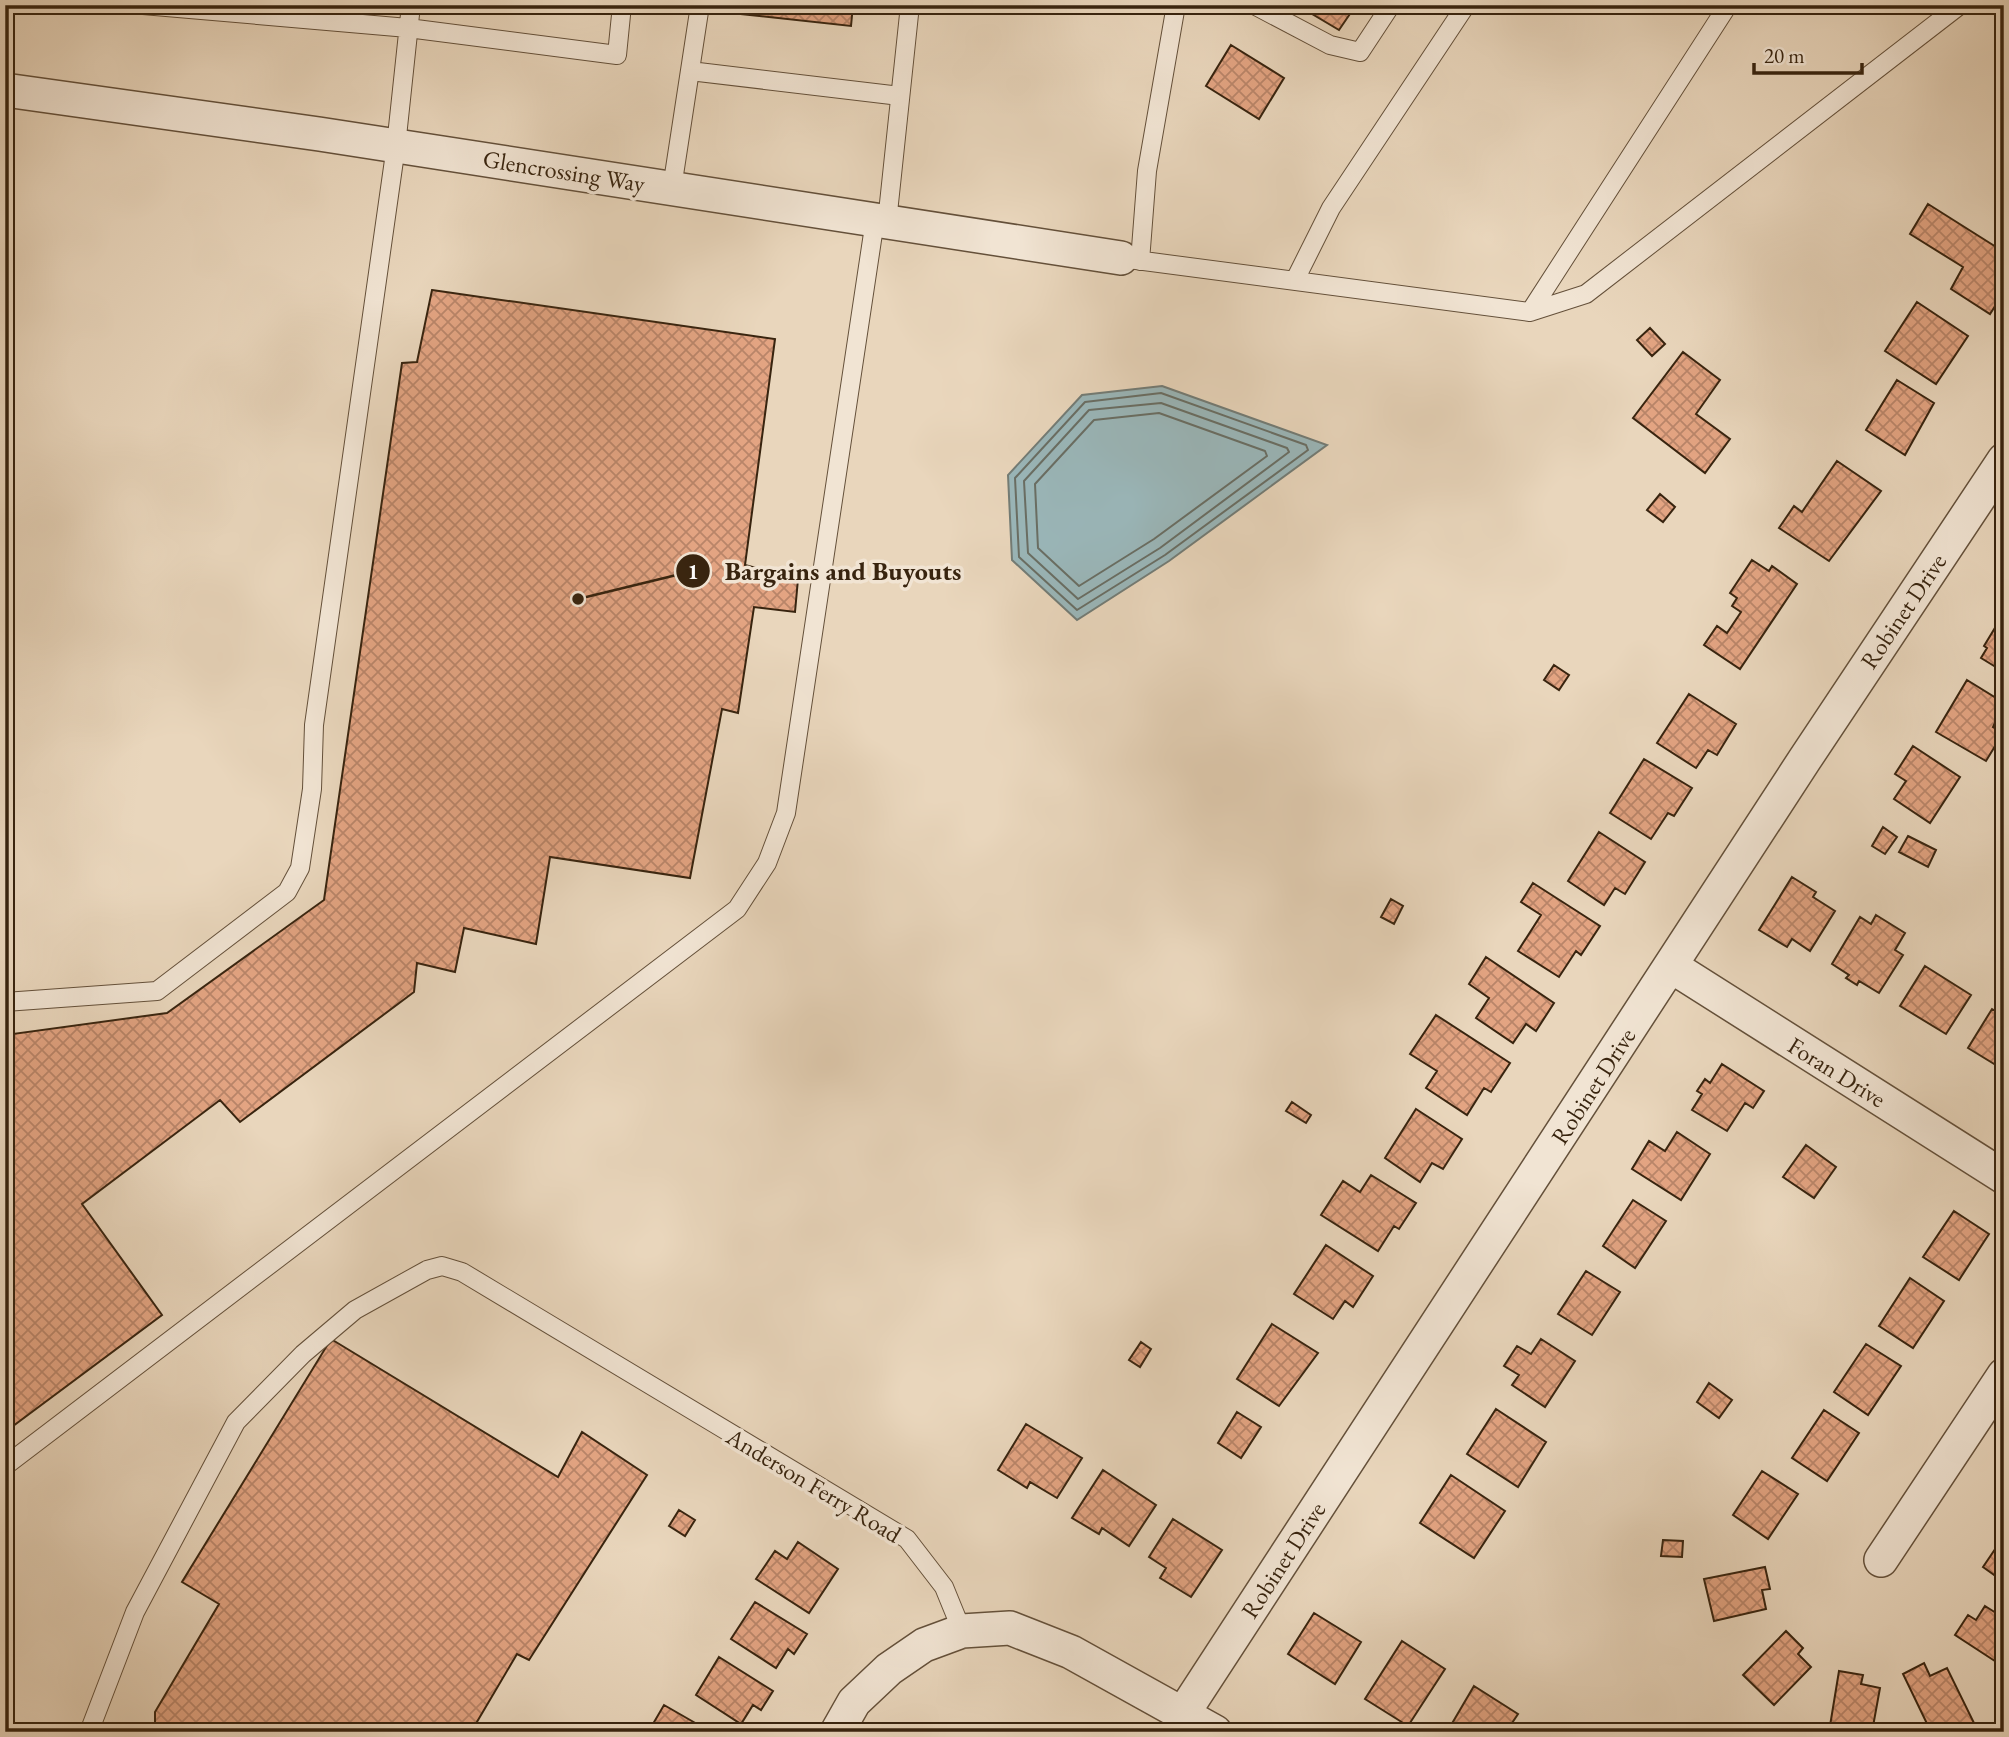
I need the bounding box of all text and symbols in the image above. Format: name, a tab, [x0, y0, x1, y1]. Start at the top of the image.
scale bar	[1754, 32, 1862, 76]
text: 20 m	[1764, 42, 1805, 69]
street label: Glencrossing Way	[481, 143, 648, 199]
street label: Robinet Drive	[1853, 547, 1953, 675]
callout: Bargains and Buyouts	[675, 548, 975, 595]
text: Bargains and Buyouts	[725, 554, 961, 588]
text: 1	[687, 558, 699, 585]
street label: Robinet Drive	[1544, 1022, 1642, 1150]
street label: Foran Drive	[1782, 1030, 1892, 1114]
street label: Anderson Ferry Road	[720, 1420, 908, 1550]
street label: Robinet Drive	[1234, 1496, 1332, 1624]

